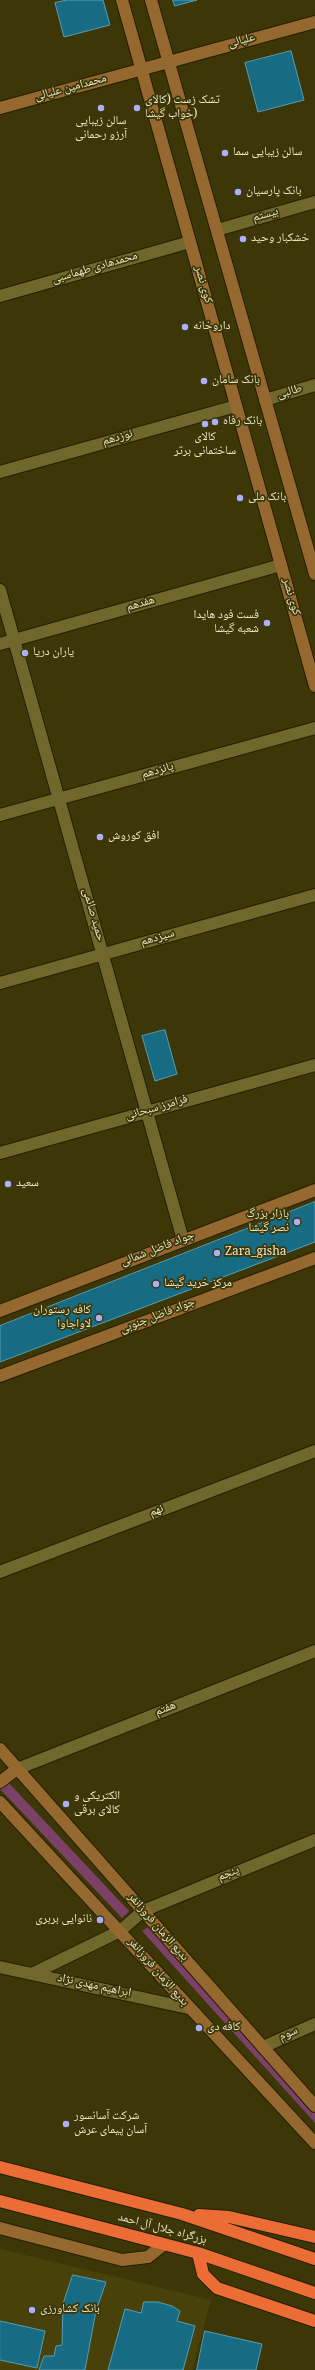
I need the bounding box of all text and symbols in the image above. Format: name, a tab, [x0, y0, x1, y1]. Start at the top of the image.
street label: علیالی	[227, 32, 257, 52]
street label: محمدامین علیالی	[34, 73, 108, 105]
place label: تشک زست (کالای خواب گیشا)	[145, 94, 220, 122]
marker: سالن زیبایی آرزو رحمانی	[96, 103, 106, 113]
marker: تشک زست (کالای خواب گیشا)	[132, 103, 142, 113]
place label: سالن زیبایی آرزو رحمانی	[75, 115, 127, 143]
place label: سالن زیبایی سما	[233, 146, 302, 160]
marker: سالن زیبایی سما	[220, 148, 230, 158]
place label: بانک پارسیان	[246, 185, 302, 199]
marker: بانک پارسیان	[233, 187, 243, 197]
street label: بیستم	[251, 205, 281, 227]
place label: خشکبار وحید	[251, 232, 309, 246]
marker: خشکبار وحید	[238, 234, 248, 244]
street label: محمدهادی طهماسبی	[51, 250, 139, 288]
street label: کوی نصر	[190, 265, 214, 305]
place label: داروخانه	[193, 320, 230, 334]
marker: داروخانه	[180, 322, 190, 332]
place label: بانک سامان	[212, 374, 260, 388]
marker: بانک سامان	[199, 376, 209, 386]
street label: طالبی	[276, 383, 304, 403]
place label: بانک رفاه	[223, 415, 262, 429]
marker: بانک رفاه	[210, 417, 220, 427]
marker: کالای ساختمانی برتر	[200, 419, 210, 429]
street label: نوزدهم	[101, 428, 135, 450]
place label: کالای ساختمانی برتر	[174, 431, 236, 459]
place label: بانک ملی	[248, 491, 286, 505]
marker: بانک ملی	[235, 493, 245, 503]
street label: کوی نصر	[278, 577, 302, 617]
street label: هفدهم	[125, 594, 157, 616]
place label: فست فود هایدا شعبه گیشا	[193, 609, 259, 637]
marker: فست فود هایدا شعبه گیشا	[262, 618, 272, 628]
place label: یاران دریا	[33, 646, 74, 660]
marker: یاران دریا	[20, 648, 30, 658]
street label: پانزدهم	[140, 761, 176, 783]
place label: افق کوروش	[108, 830, 159, 844]
marker: افق کوروش	[95, 832, 105, 842]
street label: حمید صائمی	[78, 887, 106, 943]
street label: سیزدهم	[139, 927, 177, 951]
street label: فرامرز سبحانی	[124, 1093, 190, 1125]
place label: سعید	[16, 1177, 39, 1191]
marker: سعید	[3, 1179, 13, 1189]
place label: بازار بزرگ نصر گیشا	[246, 1208, 289, 1236]
marker: بازار بزرگ نصر گیشا	[292, 1217, 302, 1227]
street label: جواد فاضل شمالی	[119, 1229, 197, 1271]
place label: Zara_gisha	[225, 1246, 287, 1260]
marker: Zara_gisha	[212, 1248, 222, 1258]
place label: مرکز خرید گیشا	[164, 1277, 232, 1291]
marker: مرکز خرید گیشا	[151, 1279, 161, 1289]
street label: جواد فاضل جنوبی	[118, 1296, 198, 1338]
place label: کافه رستوران لاواجاوا	[33, 1304, 91, 1332]
marker: کافه رستوران لاواجاوا	[94, 1313, 104, 1323]
street label: نهم	[148, 1503, 166, 1521]
street label: هفتم	[153, 1699, 179, 1721]
place label: الکتریکی و کالای برقی	[74, 1790, 120, 1818]
marker: الکتریکی و کالای برقی	[61, 1799, 71, 1809]
street label: پنجم	[216, 1864, 242, 1886]
street label: بدیع‌ الزمان فروزانفر	[123, 1891, 191, 1965]
place label: نانوایی بربری	[35, 1913, 92, 1927]
marker: نانوایی بربری	[95, 1915, 105, 1925]
street label: بدیع الزمان فروزانفر	[123, 1936, 191, 2010]
street label: ابراهیم مهدی نژاد	[56, 1972, 132, 2002]
place label: کافه دی	[207, 2021, 241, 2035]
marker: کافه دی	[194, 2023, 204, 2033]
street label: سوم	[277, 2024, 301, 2046]
place label: شرکت آسانسور آسان پیمای عرش	[74, 2110, 147, 2138]
marker: شرکت آسانسور آسان پیمای عرش	[61, 2119, 71, 2129]
street label: بزرگراه جلال آل احمد	[116, 2211, 208, 2249]
place label: بانک کشاورزی	[40, 2303, 100, 2317]
marker: بانک کشاورزی	[27, 2305, 37, 2315]

